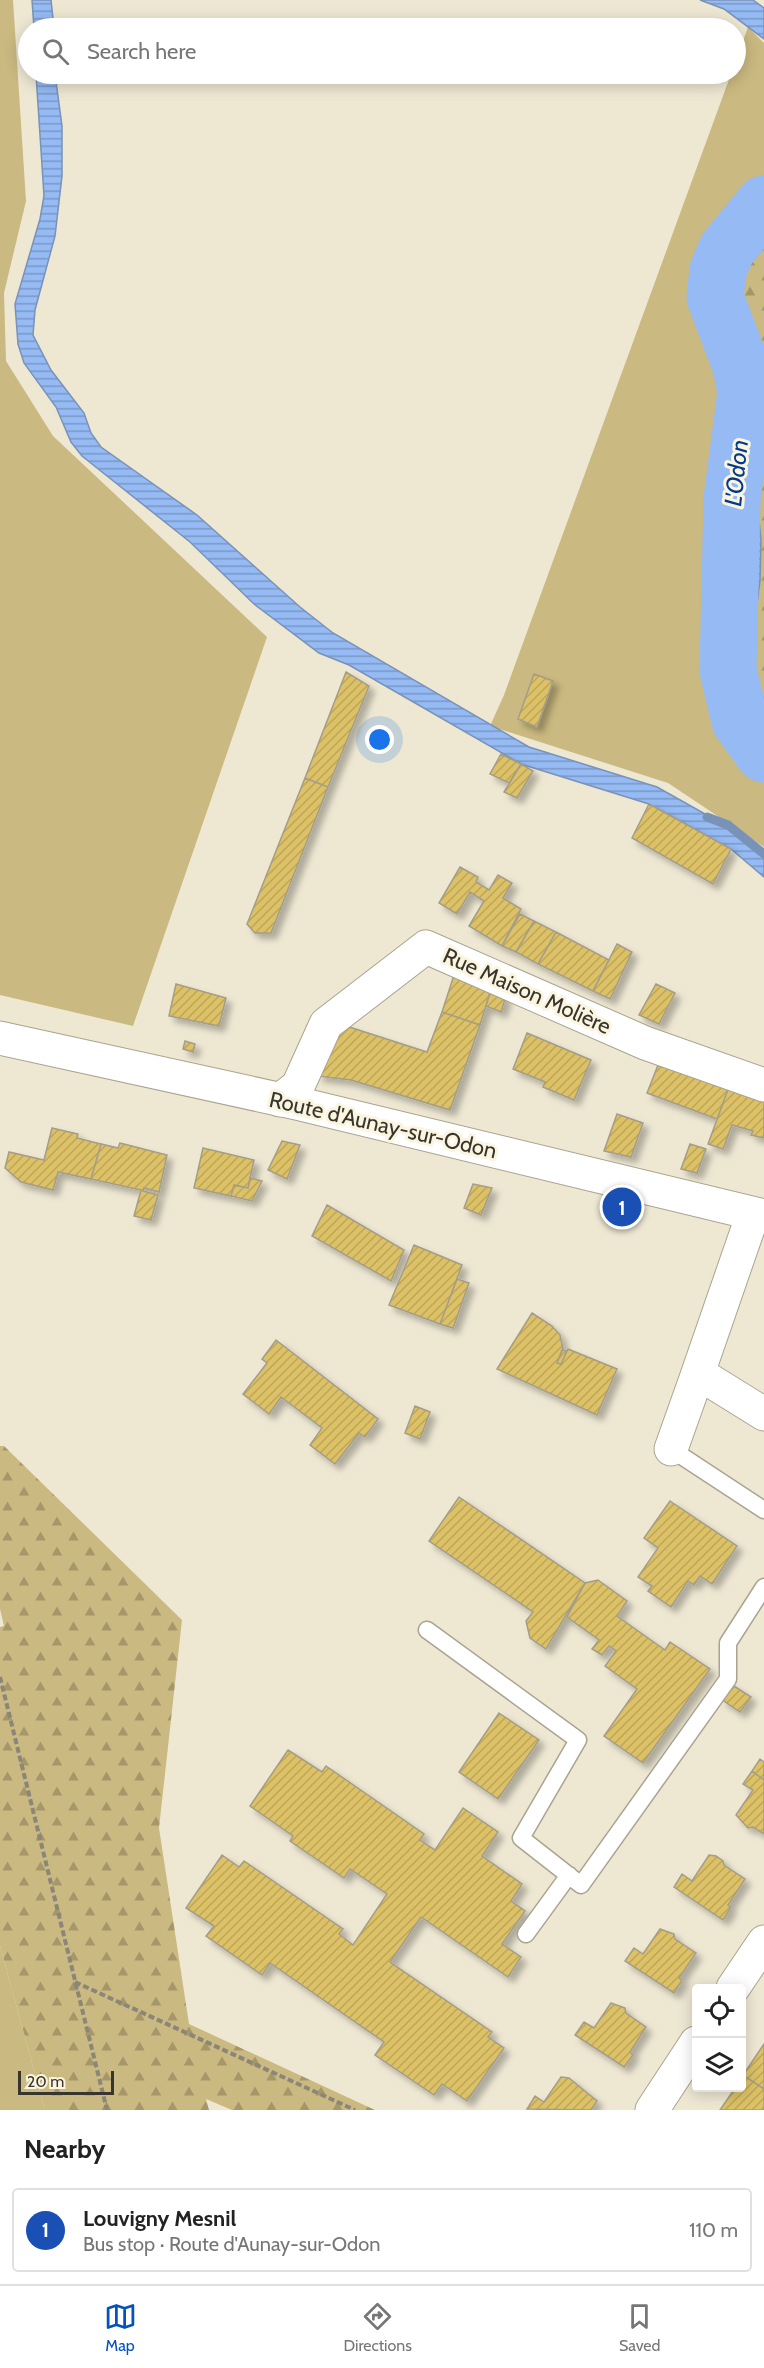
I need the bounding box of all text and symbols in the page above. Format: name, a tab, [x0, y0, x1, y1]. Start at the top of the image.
search box	[18, 18, 746, 84]
icon: search	[39, 35, 72, 68]
text: Search here	[87, 38, 196, 65]
water label: L'Odon	[718, 438, 754, 508]
your location	[365, 725, 394, 754]
street label: Rue Maison Molière	[439, 942, 615, 1040]
street label: Route d'Aunay-sur-Odon	[267, 1086, 499, 1164]
pin: 1	[602, 1184, 642, 1230]
map controls	[692, 1984, 746, 2092]
button: locate	[692, 1984, 746, 2038]
button: layers	[692, 2038, 746, 2092]
scale bar	[18, 2068, 114, 2096]
text: 20 m	[27, 2072, 64, 2091]
text: Nearby	[24, 2133, 105, 2165]
text: Louvigny Mesnil	[83, 2205, 236, 2232]
text: 1	[42, 2218, 49, 2242]
text: 110 m	[689, 2218, 738, 2242]
text: Bus stop · Route d'Aunay-sur-Odon	[83, 2232, 380, 2256]
tab: Map	[104, 2300, 137, 2355]
tab: Directions	[344, 2300, 412, 2355]
tab: Saved	[619, 2300, 660, 2355]

